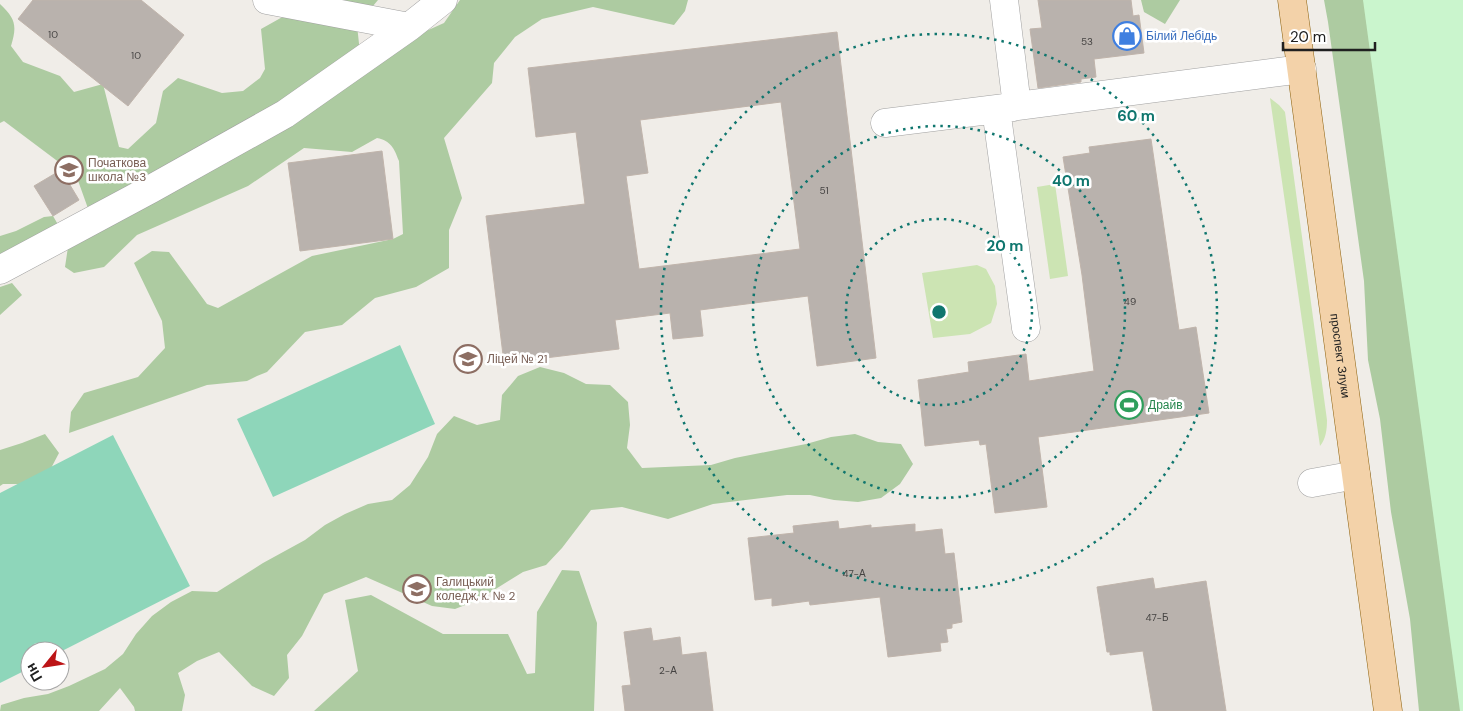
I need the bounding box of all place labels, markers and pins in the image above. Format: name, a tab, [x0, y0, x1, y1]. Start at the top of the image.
shop icon: Білий Лебідь	[1112, 21, 1142, 51]
place label: Білий Лебідь	[1146, 28, 1217, 44]
school or university icon: Початкова школа №3	[54, 155, 84, 185]
place label: Початкова школа №3	[88, 155, 146, 185]
centre of rings	[930, 303, 948, 321]
school or university icon: Ліцей № 21	[453, 344, 483, 374]
place label: Ліцей № 21	[487, 351, 548, 367]
sports icon: Драйв	[1114, 390, 1144, 420]
place label: Драйв	[1148, 397, 1183, 413]
school or university icon: Галицький коледж, к. № 2	[402, 574, 432, 604]
place label: Галицький коледж, к. № 2	[436, 574, 515, 604]

